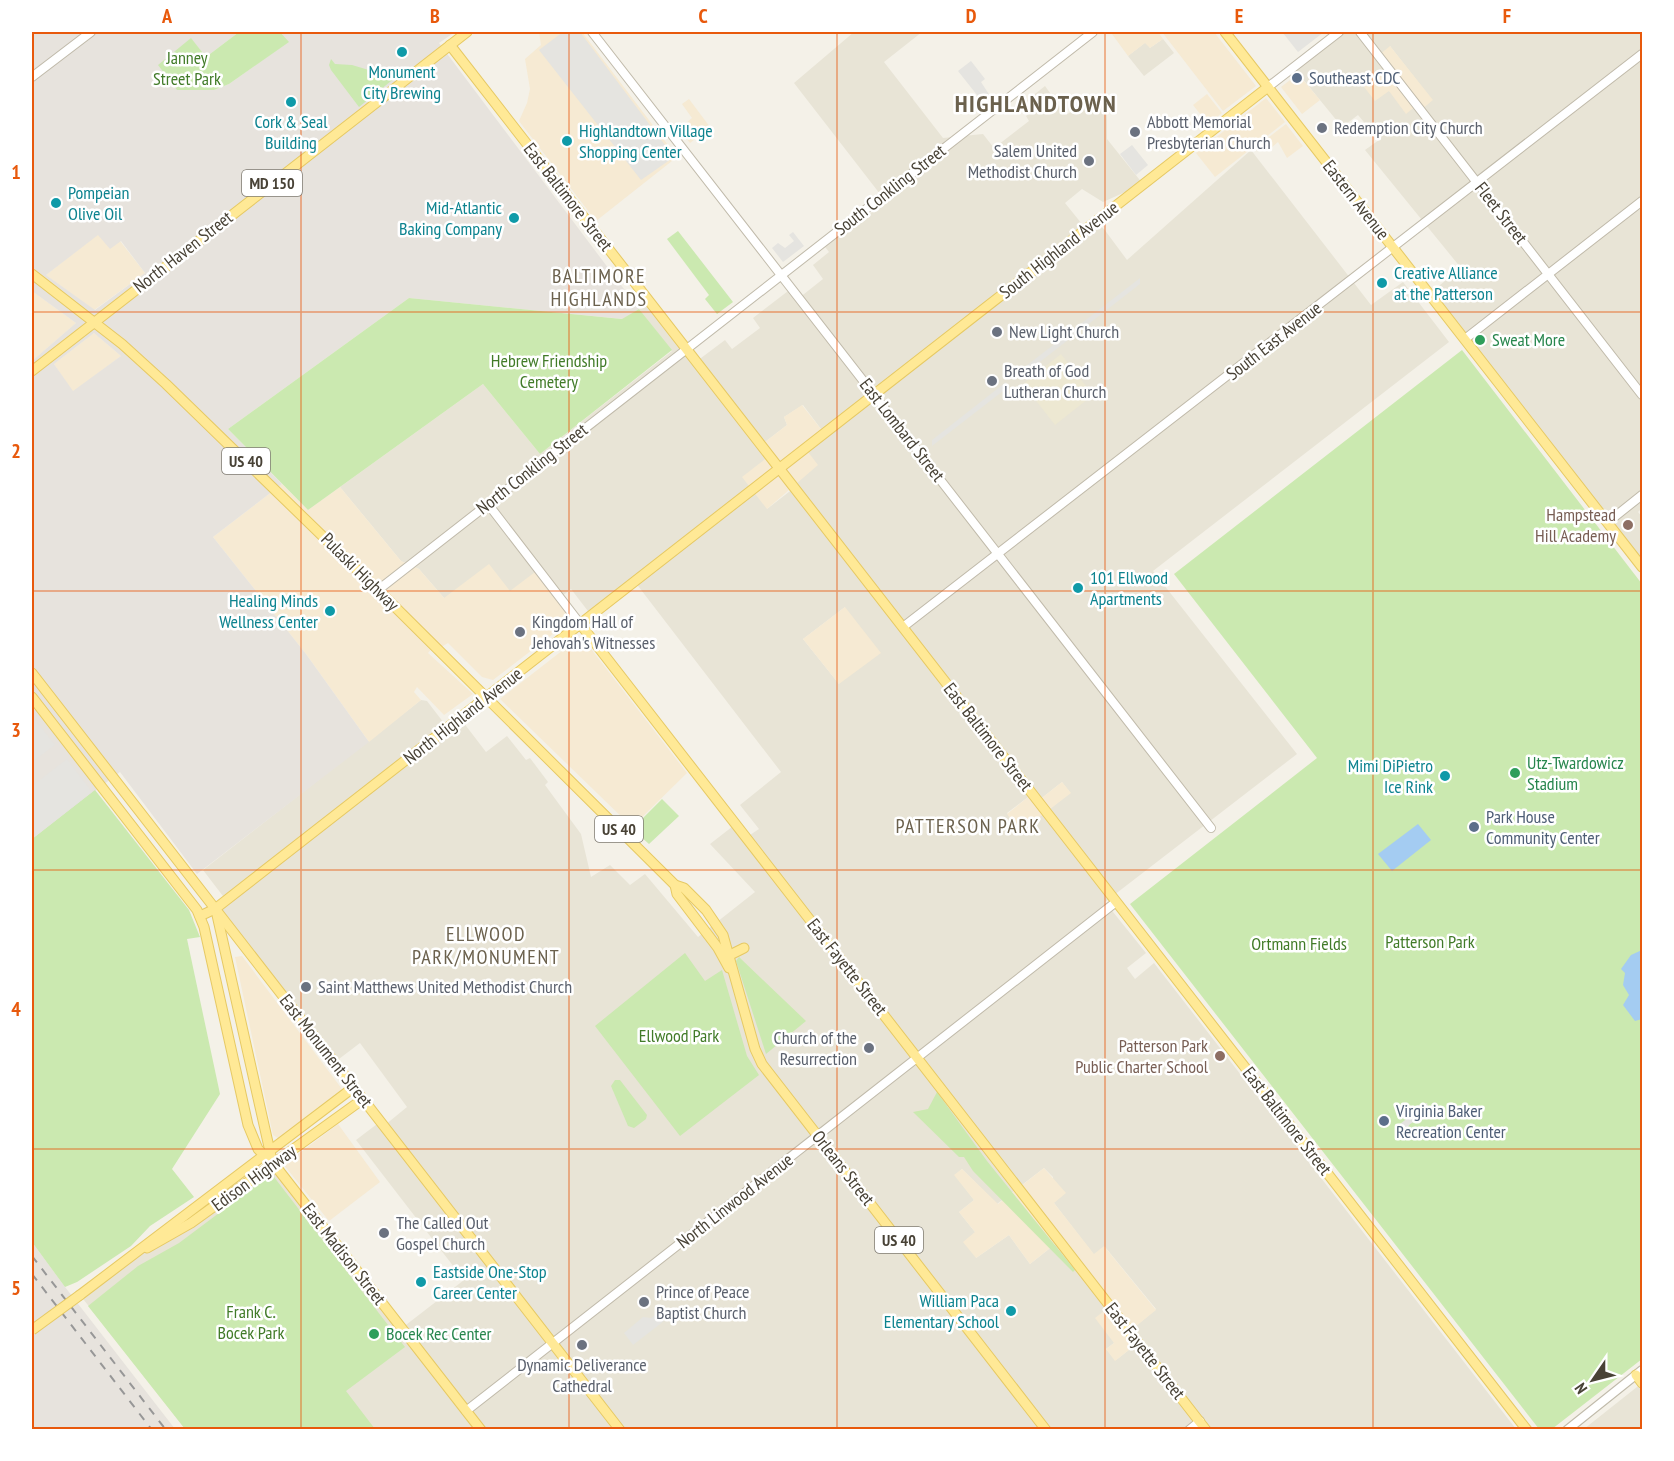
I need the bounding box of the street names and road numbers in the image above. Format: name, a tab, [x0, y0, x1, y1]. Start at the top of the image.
street label: East Baltimore Street	[519, 138, 618, 256]
street label: South Conkling Street	[829, 139, 950, 240]
street label: Eastern Avenue	[1318, 155, 1395, 244]
road number: MD 150	[242, 170, 302, 196]
street label: Fleet Street	[1470, 177, 1533, 248]
street label: South Highland Avenue	[994, 196, 1123, 303]
street label: North Haven Street	[128, 206, 237, 298]
street label: South East Avenue	[1221, 296, 1326, 385]
street label: East Lombard Street	[855, 373, 950, 486]
street label: North Conkling Street	[472, 418, 592, 519]
road number: US 40	[222, 448, 270, 474]
street label: Pulaski Highway	[316, 528, 405, 616]
street label: North Highland Avenue	[399, 662, 527, 769]
street label: East Baltimore Street	[939, 678, 1038, 796]
road number: US 40	[595, 816, 643, 842]
street label: East Fayette Street	[802, 914, 892, 1020]
street label: East Monument Street	[275, 989, 378, 1112]
street label: East Baltimore Street	[1238, 1062, 1337, 1180]
street label: Orleans Street	[807, 1126, 880, 1210]
street label: Edison Highway	[207, 1139, 301, 1216]
street label: North Linwood Avenue	[672, 1148, 798, 1253]
street label: East Madison Street	[297, 1198, 391, 1309]
road number: US 40	[875, 1227, 923, 1253]
street label: East Fayette Street	[1100, 1298, 1190, 1404]

